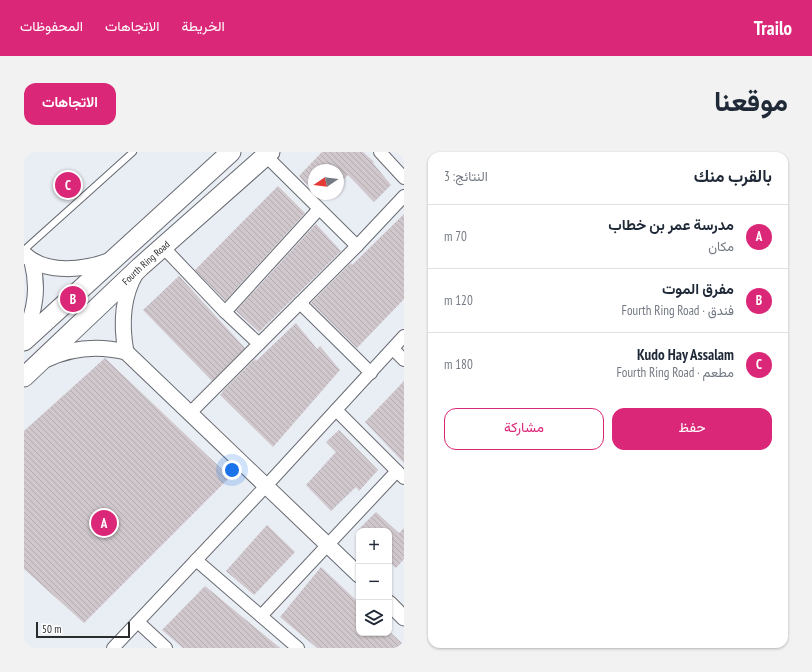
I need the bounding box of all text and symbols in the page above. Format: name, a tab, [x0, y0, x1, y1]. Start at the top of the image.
text: Trailo	[754, 16, 792, 40]
text: المحفوظات	[20, 17, 83, 35]
text: الاتجاهات	[105, 17, 159, 35]
text: الخريطة	[181, 17, 225, 35]
text: موقعنا	[714, 82, 788, 119]
button: الاتجاهات	[24, 83, 116, 125]
north arrow	[308, 164, 344, 200]
text: بالقرب منك	[694, 165, 772, 187]
text: النتائج: 3	[444, 168, 488, 185]
pin: C	[55, 170, 81, 200]
text: مدرسة عمر بن خطاب	[608, 215, 734, 234]
text: 70 m	[444, 228, 467, 245]
text: A	[756, 228, 762, 245]
street label: Fourth Ring Road	[119, 238, 172, 288]
text: مكان	[708, 238, 734, 255]
text: مفرق الموت	[662, 279, 734, 298]
pin: B	[60, 284, 86, 314]
text: 120 m	[444, 292, 473, 309]
text: B	[756, 292, 762, 309]
text: فندق · Fourth Ring Road	[622, 302, 734, 319]
text: Kudo Hay Assalam	[637, 345, 734, 364]
text: 180 m	[444, 356, 473, 373]
text: C	[756, 356, 762, 373]
text: مطعم · Fourth Ring Road	[616, 364, 734, 381]
button: مشاركة	[444, 408, 604, 450]
button: حفظ	[612, 408, 772, 450]
your location	[222, 460, 242, 480]
pin: A	[91, 508, 117, 538]
map controls	[356, 528, 392, 636]
button: +	[356, 528, 392, 564]
button: −	[356, 564, 392, 600]
button: layers	[356, 600, 392, 636]
scale bar	[36, 620, 130, 639]
text: 50 m	[42, 622, 61, 636]

